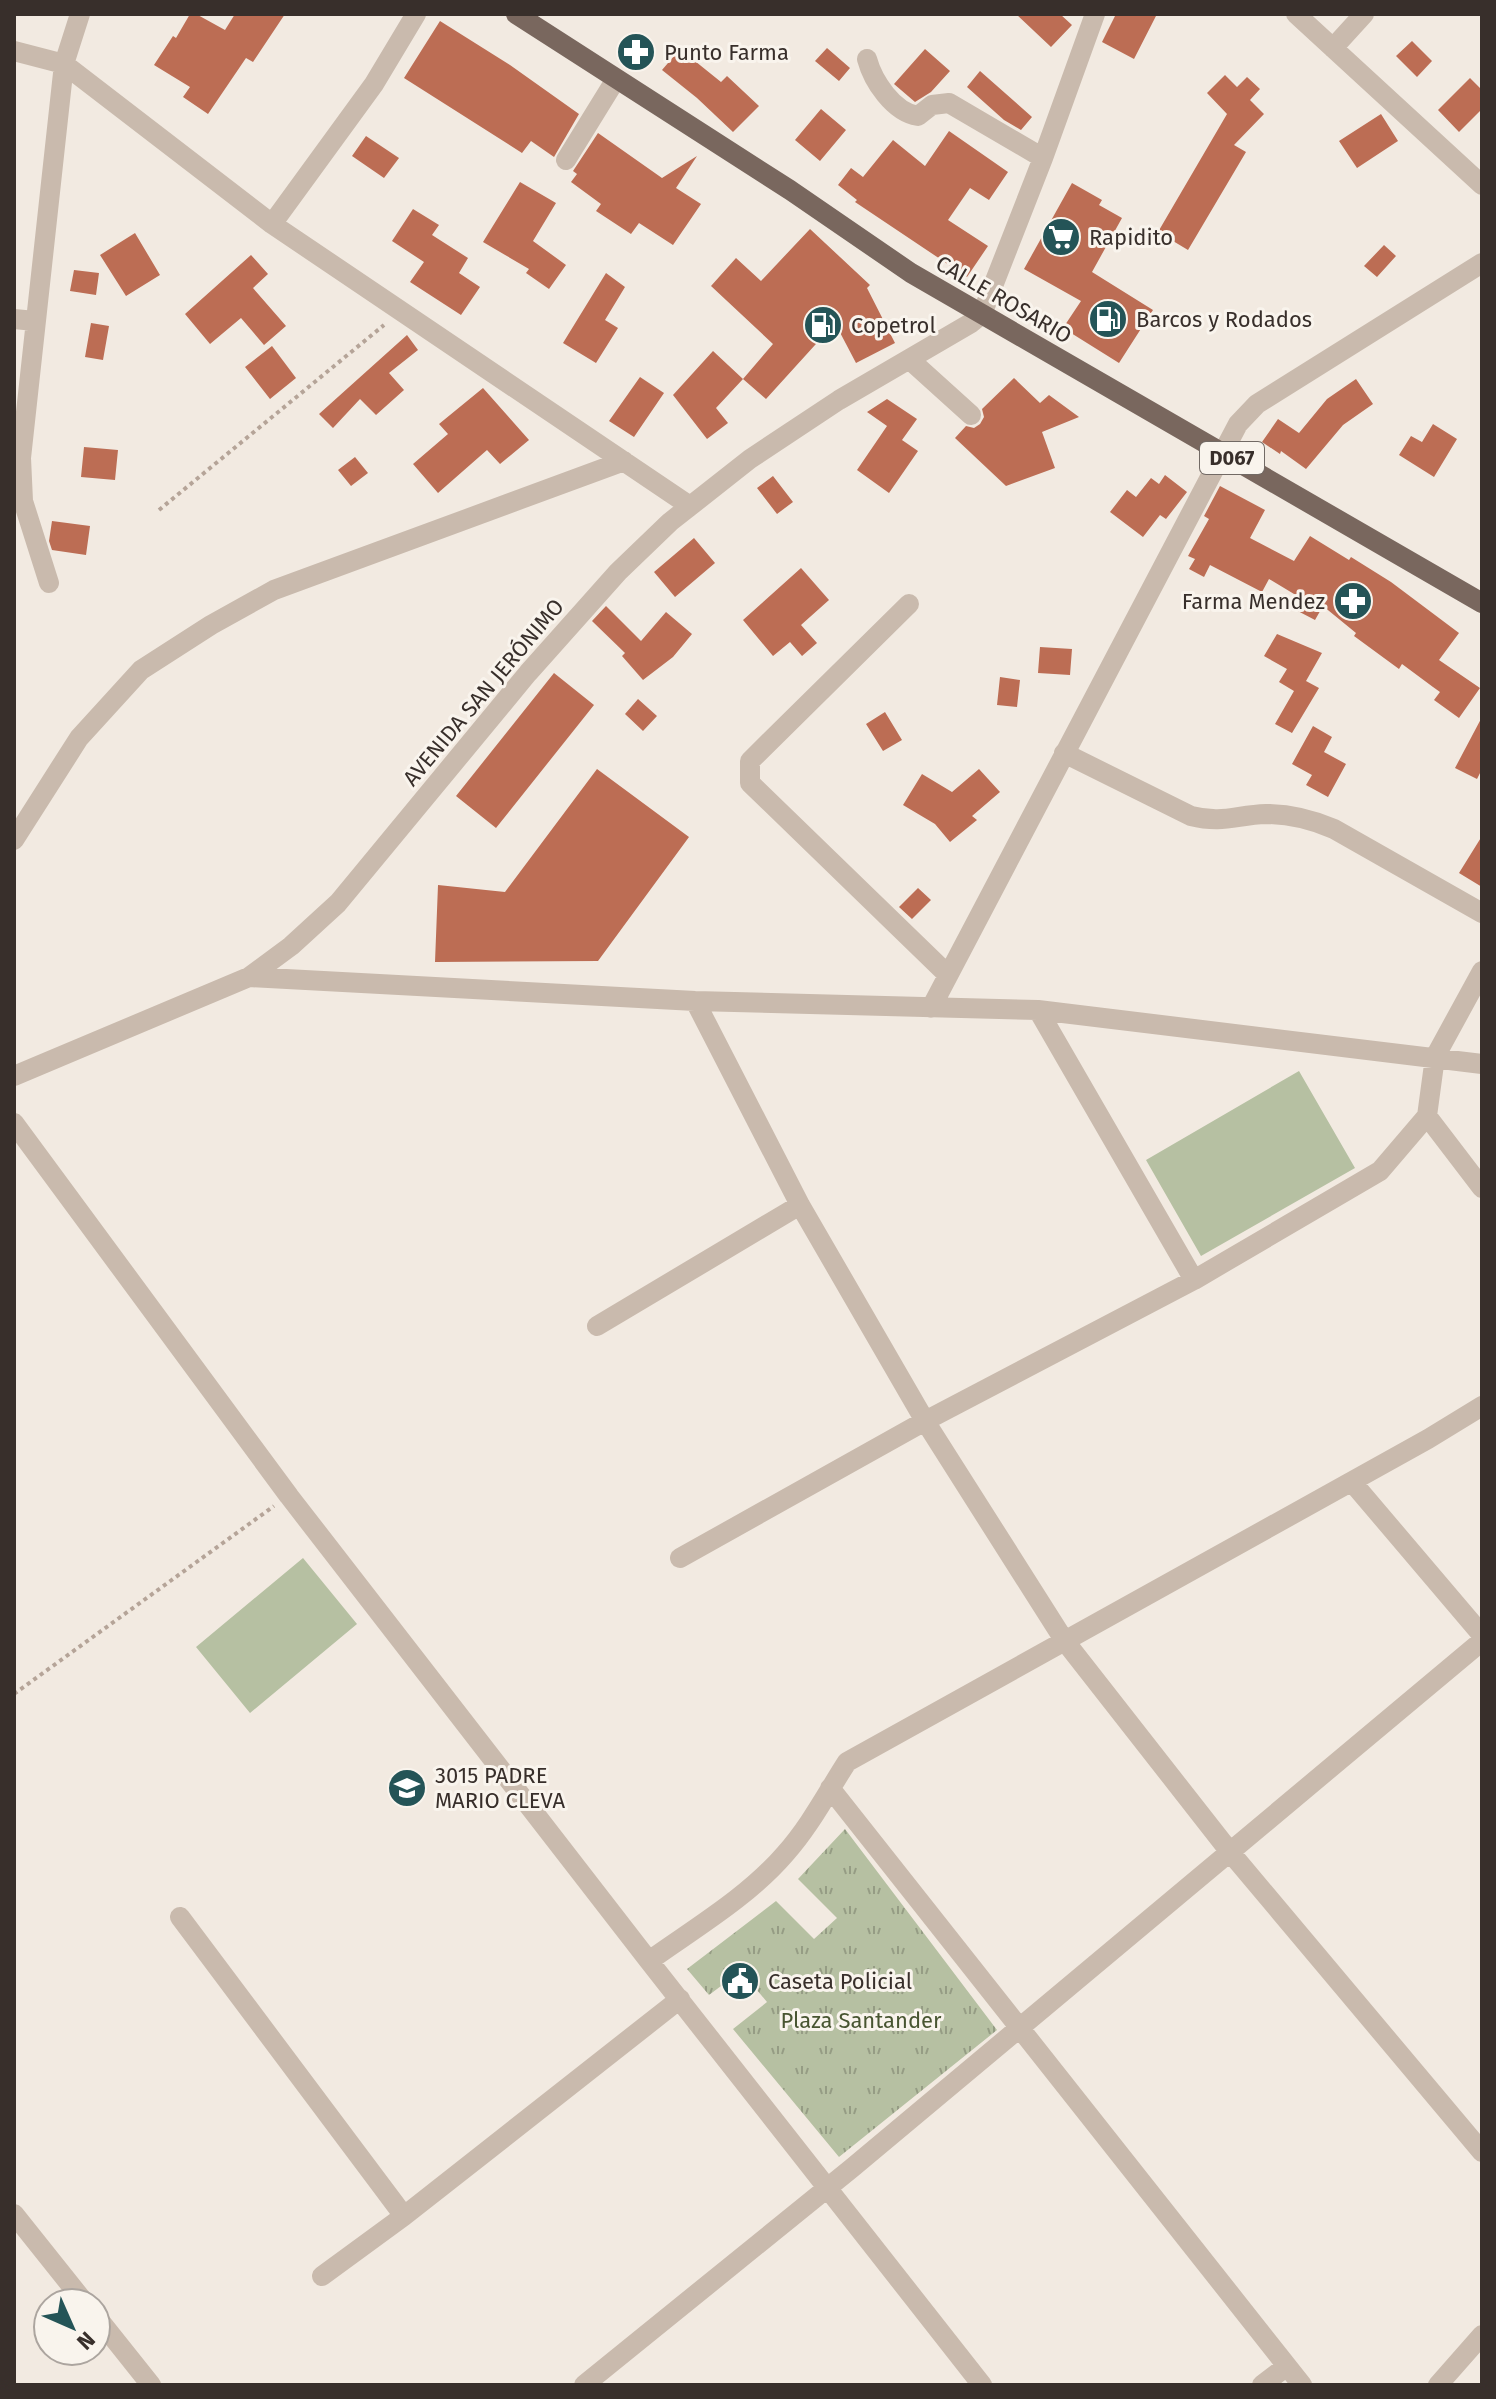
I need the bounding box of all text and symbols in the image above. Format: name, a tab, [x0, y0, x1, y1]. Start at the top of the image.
pharmacy icon: Punto Farma	[615, 31, 657, 73]
place label: Punto Farma	[664, 39, 789, 66]
supermarket icon: Rapidito	[1040, 216, 1082, 258]
place label: Rapidito	[1089, 224, 1173, 251]
street label: CALLE ROSARIO	[931, 250, 1076, 349]
fuel station icon: Barcos y Rodados	[1087, 298, 1129, 340]
fuel station icon: Copetrol	[802, 304, 844, 346]
place label: Barcos y Rodados	[1136, 306, 1312, 333]
place label: Copetrol	[851, 312, 936, 339]
road number: D067	[1200, 442, 1264, 474]
pharmacy icon: Farma Mendez	[1332, 580, 1374, 622]
place label: Farma Mendez	[1182, 588, 1325, 615]
street label: AVENIDA SAN JERÓNIMO	[397, 593, 570, 791]
place label: 3015 PADRE MARIO CLEVA	[435, 1762, 566, 1814]
school or university icon: 3015 PADRE MARIO CLEVA	[386, 1767, 428, 1809]
public building icon: Caseta Policial	[719, 1960, 761, 2002]
place label: Caseta Policial	[768, 1968, 912, 1995]
park label: Plaza Santander	[780, 2007, 942, 2034]
north arrow	[32, 2287, 112, 2367]
text: N	[71, 2326, 100, 2355]

